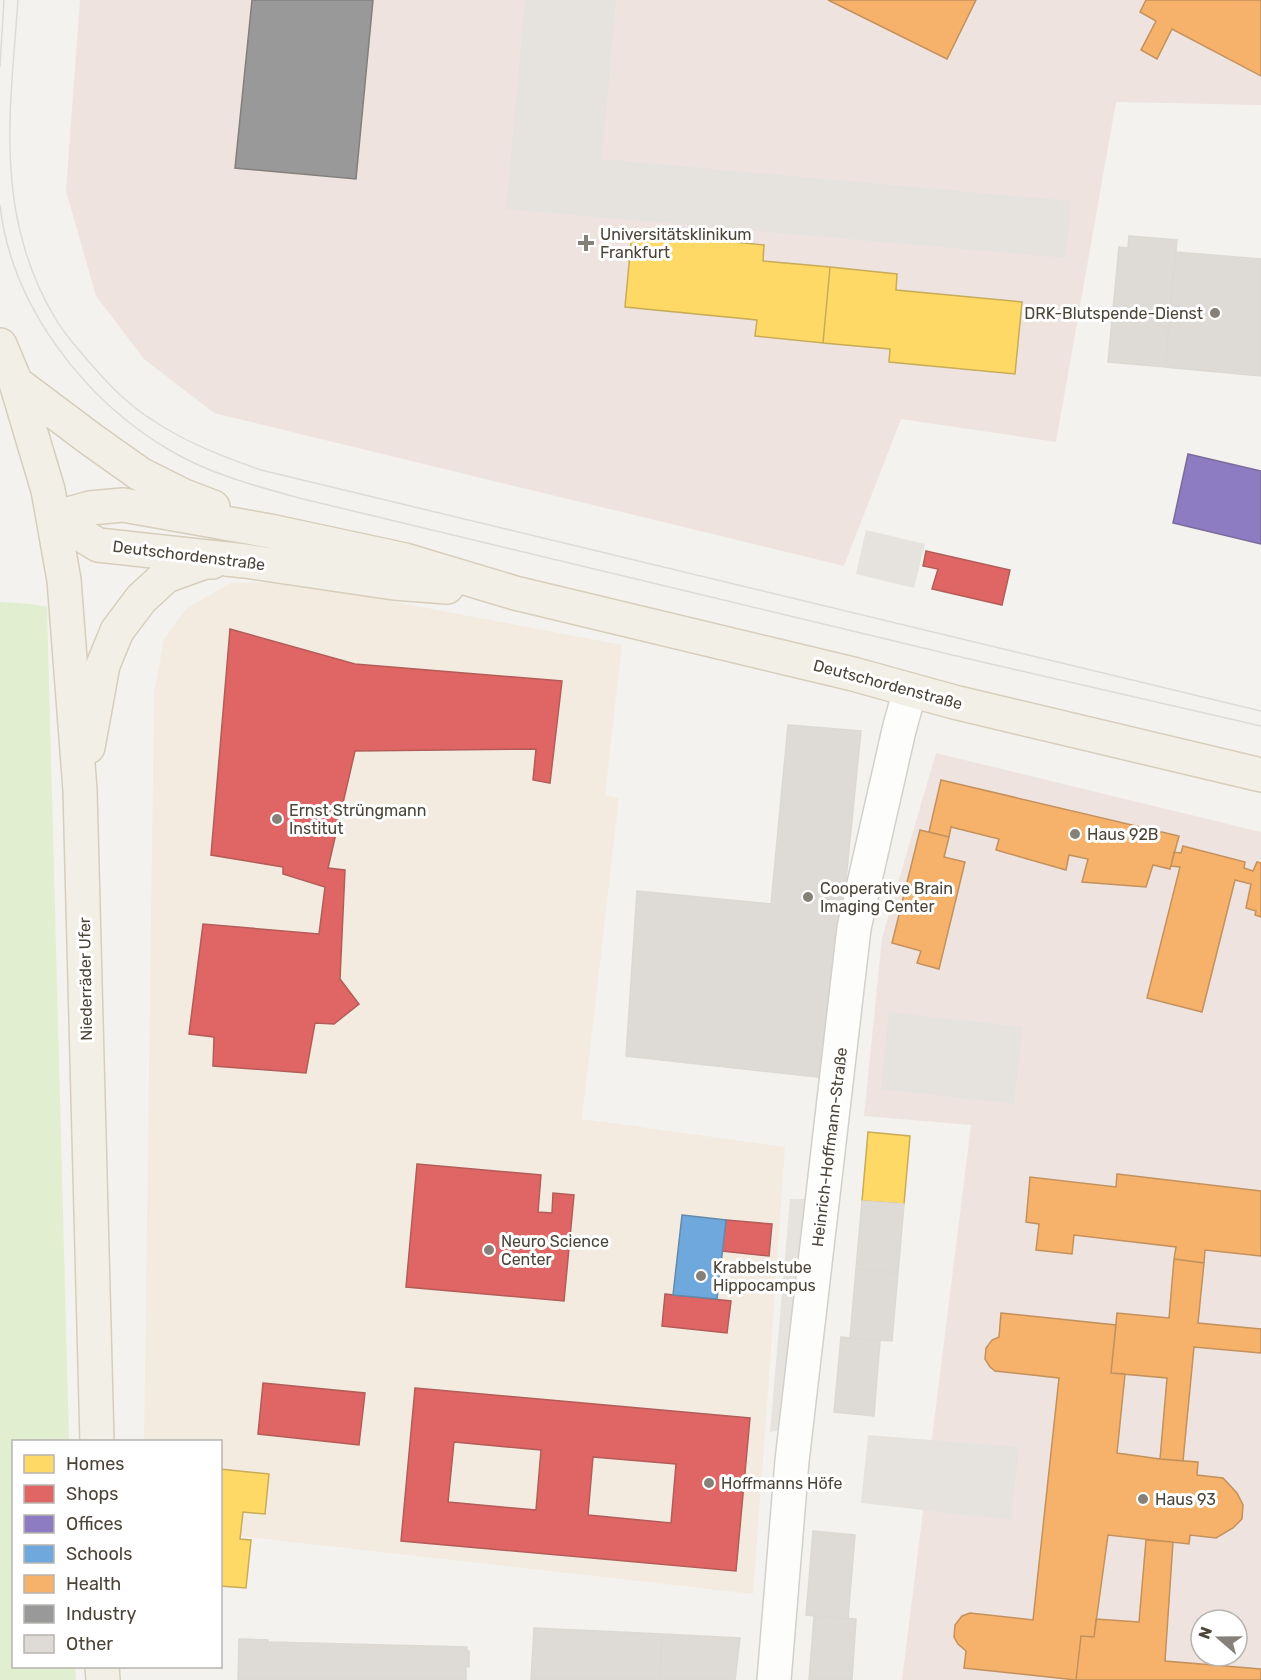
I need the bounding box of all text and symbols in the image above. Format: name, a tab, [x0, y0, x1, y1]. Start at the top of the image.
place label: Universitätsklinikum Frankfurt	[600, 225, 752, 262]
marker: Universitätsklinikum Frankfurt	[577, 234, 595, 252]
place label: DRK-Blutspende-Dienst	[1024, 304, 1203, 323]
marker: DRK-Blutspende-Dienst	[1208, 306, 1222, 320]
street label: Deutschordenstraße	[112, 537, 266, 574]
street label: Deutschordenstraße	[811, 655, 964, 714]
place label: Ernst Strüngmann Institut	[289, 801, 426, 838]
marker: Ernst Strüngmann Institut	[270, 812, 284, 826]
place label: Haus 92B	[1087, 825, 1159, 844]
marker: Haus 92B	[1068, 827, 1082, 841]
place label: Cooperative Brain Imaging Center	[820, 879, 953, 916]
marker: Cooperative Brain Imaging Center	[801, 890, 815, 904]
street label: Niederräder Ufer	[75, 917, 96, 1041]
street label: Heinrich-Hoffmann-Straße	[808, 1046, 851, 1248]
place label: Neuro Science Center	[501, 1232, 609, 1269]
marker: Neuro Science Center	[482, 1243, 496, 1257]
place label: Krabbelstube Hippocampus	[713, 1258, 816, 1295]
marker: Krabbelstube Hippocampus	[694, 1269, 708, 1283]
legend	[12, 1440, 222, 1668]
text: Homes	[66, 1453, 124, 1475]
place label: Hoffmanns Höfe	[721, 1474, 843, 1493]
marker: Hoffmanns Höfe	[702, 1476, 716, 1490]
text: Shops	[66, 1483, 118, 1505]
place label: Haus 93	[1155, 1490, 1216, 1509]
marker: Haus 93	[1136, 1492, 1150, 1506]
text: Offices	[66, 1513, 123, 1535]
text: Schools	[66, 1543, 132, 1565]
text: Health	[66, 1573, 121, 1595]
text: Industry	[66, 1603, 136, 1625]
north arrow	[1189, 1608, 1249, 1668]
text: N	[1194, 1624, 1216, 1642]
text: Other	[66, 1633, 113, 1655]

